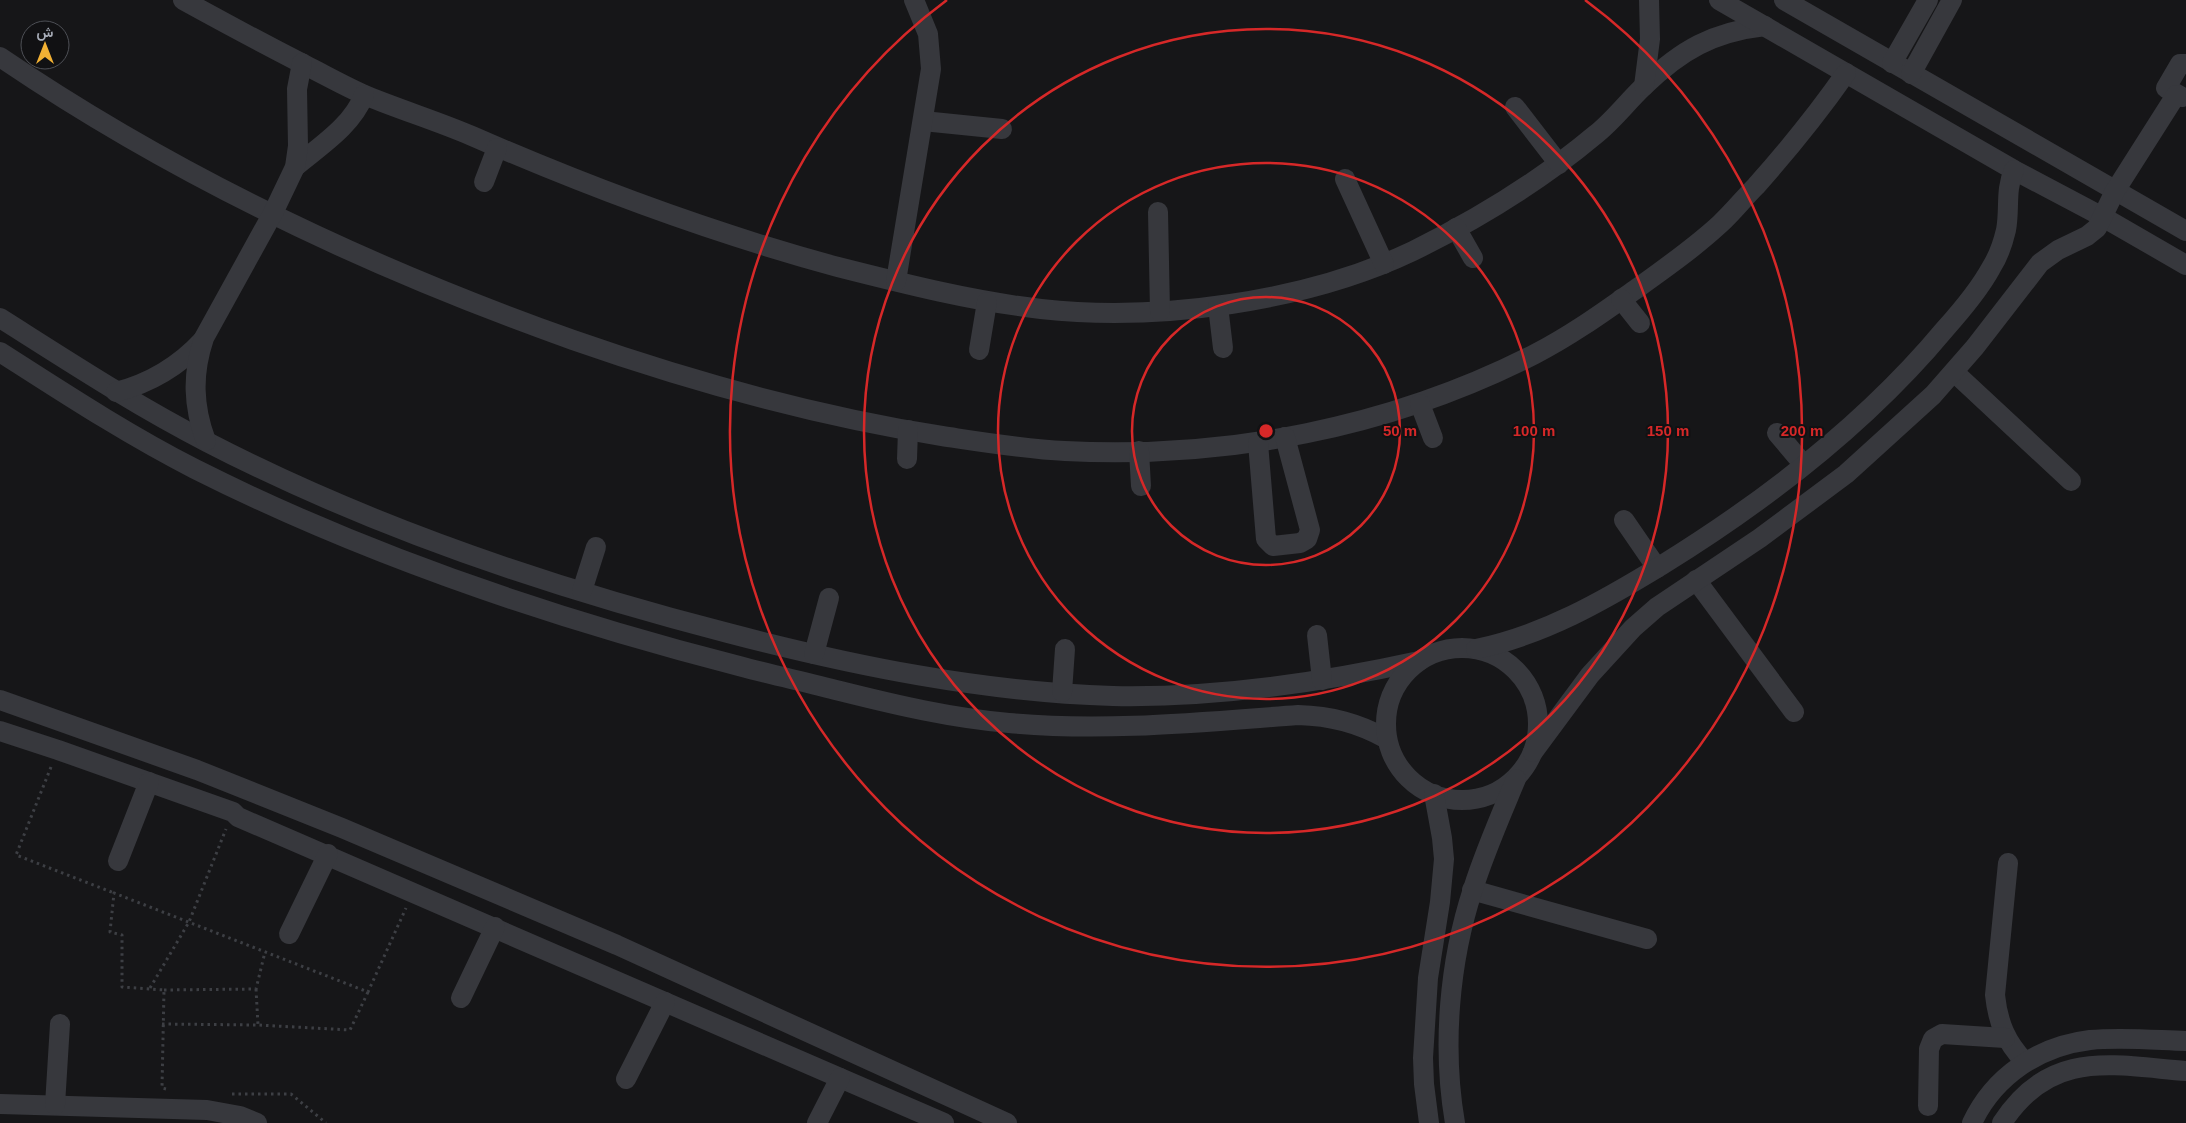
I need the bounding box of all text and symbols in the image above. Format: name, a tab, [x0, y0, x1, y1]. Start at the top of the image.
north arrow	[20, 20, 70, 70]
text: ش	[37, 24, 54, 41]
centre of rings	[1257, 422, 1275, 440]
text: 50 m	[1383, 422, 1417, 439]
text: 100 m	[1513, 422, 1555, 439]
text: 150 m	[1647, 422, 1689, 439]
text: 200 m	[1781, 422, 1823, 439]

